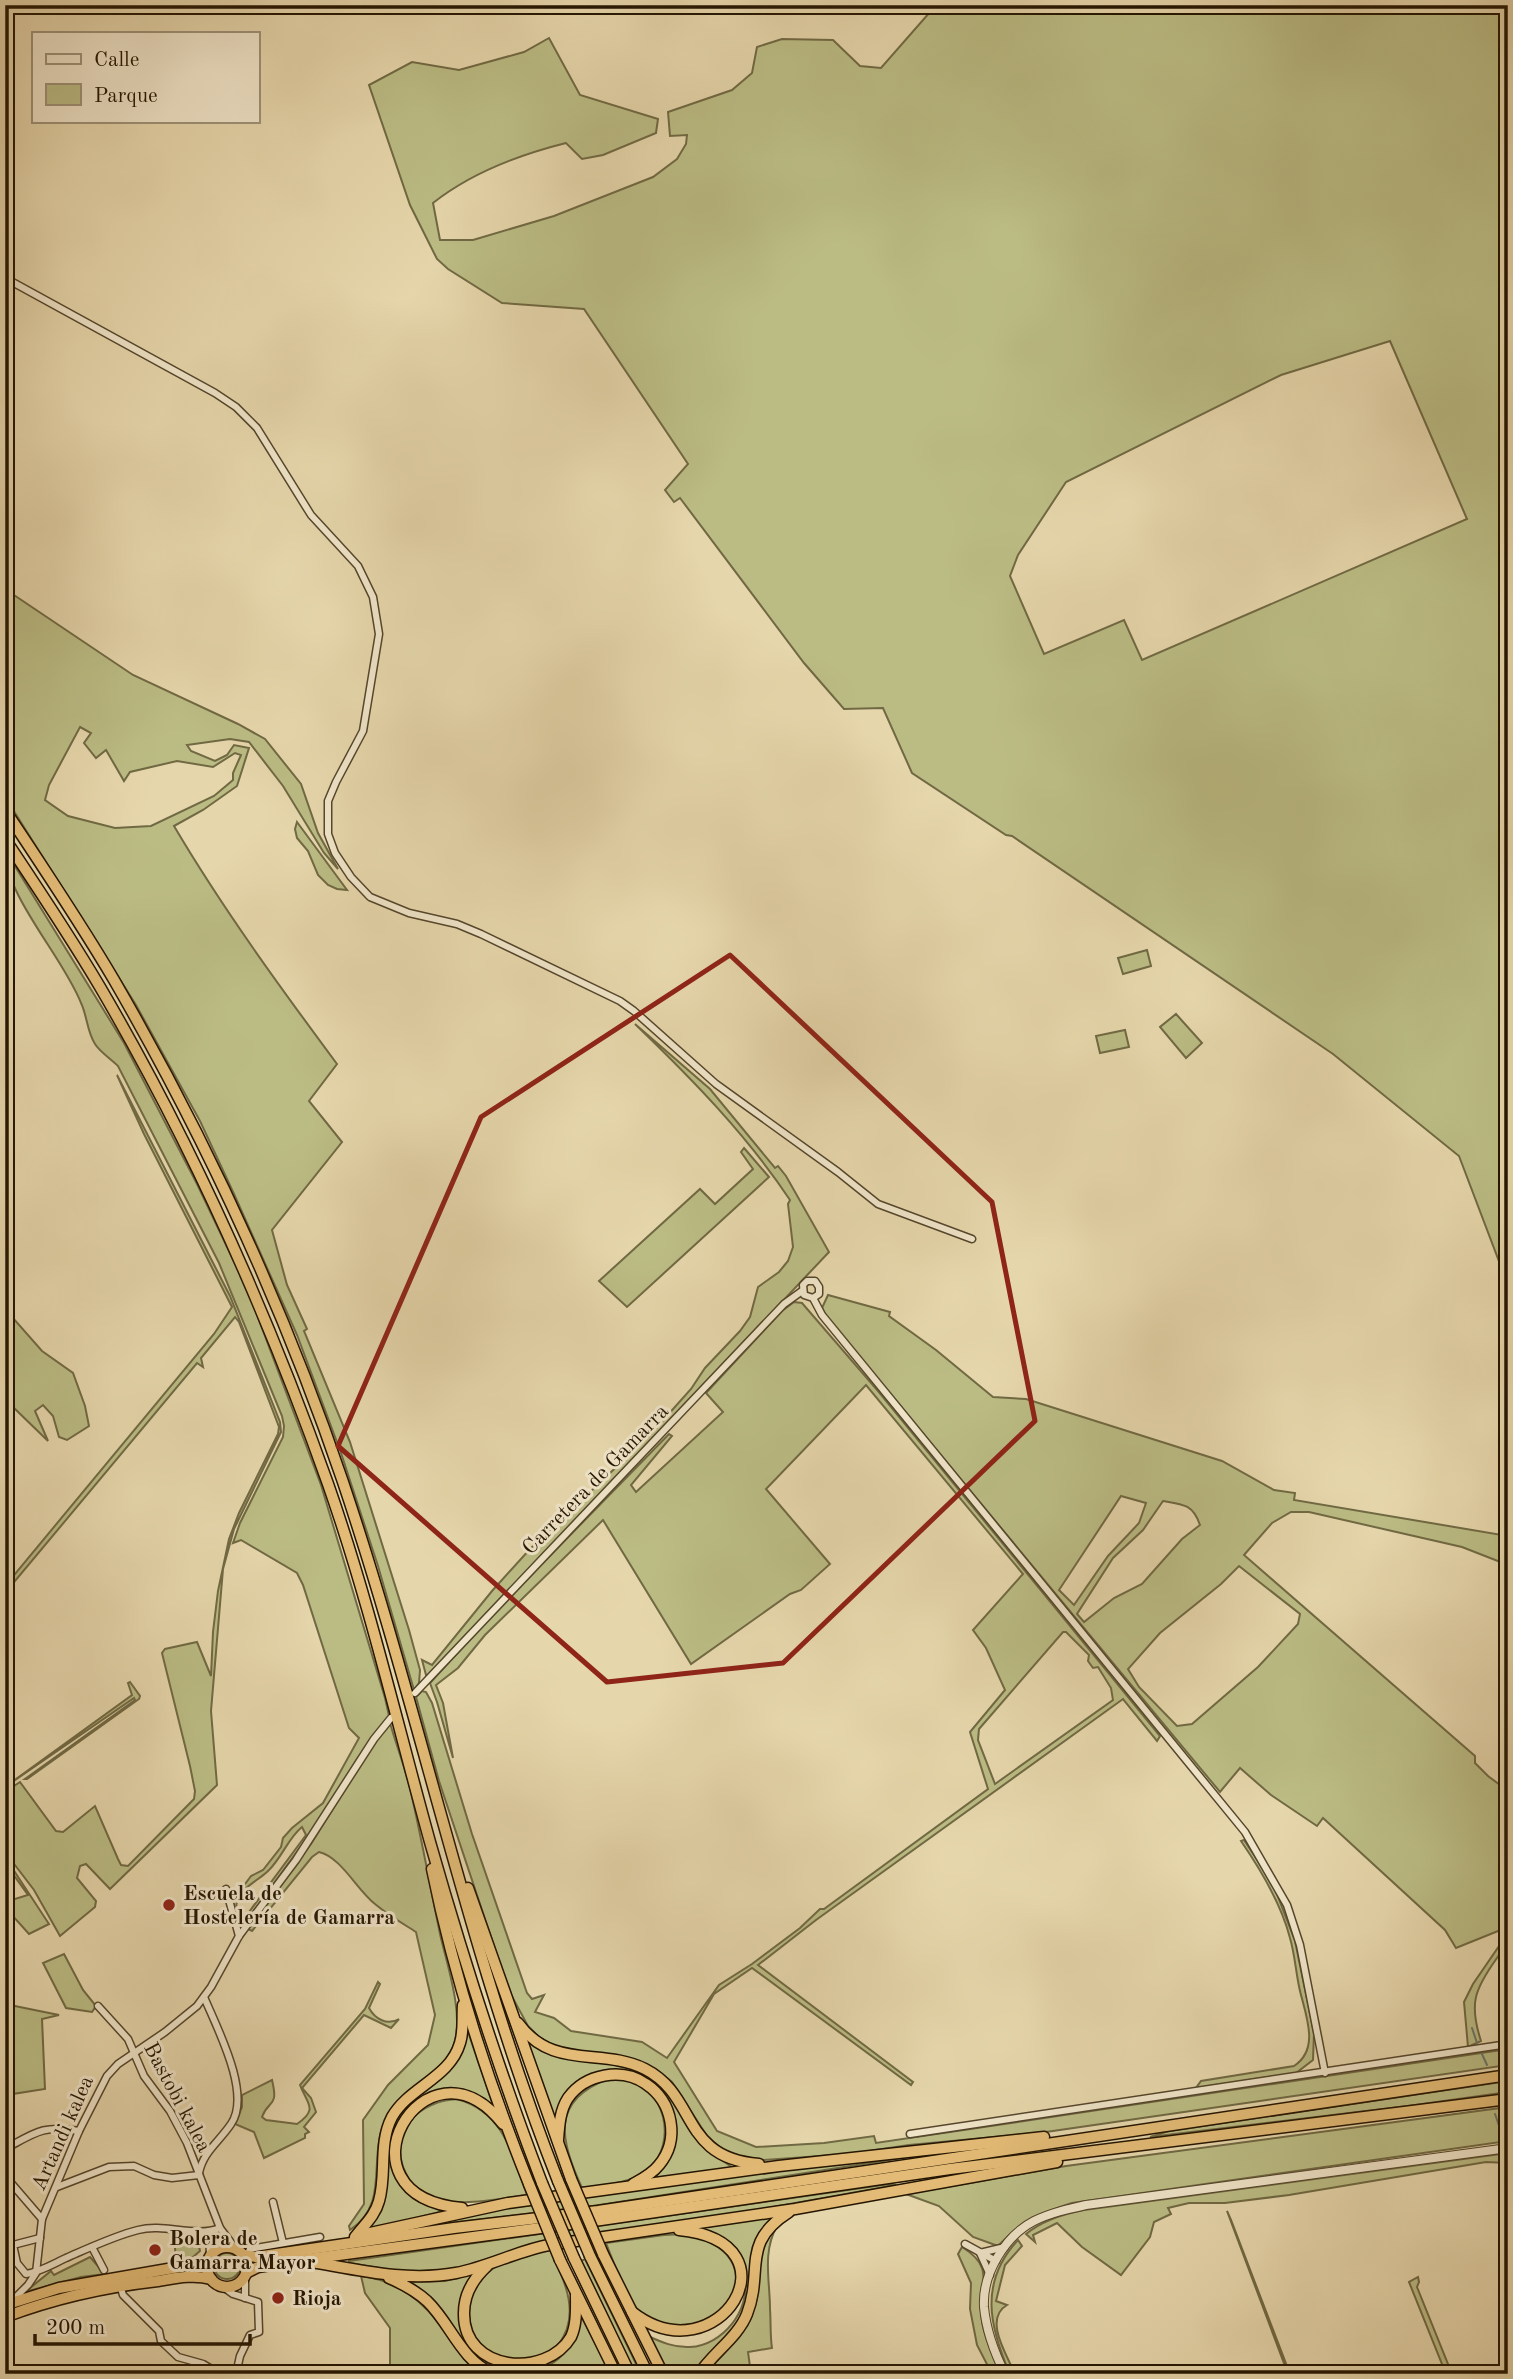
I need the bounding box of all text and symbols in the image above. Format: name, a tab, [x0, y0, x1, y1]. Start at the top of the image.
legend	[32, 32, 259, 122]
text: Calle	[94, 50, 139, 71]
text: Parque	[94, 86, 158, 107]
street label: Carretera de Gamarra	[519, 1401, 673, 1559]
place label: Escuela de Hostelería de Gamarra	[183, 1884, 395, 1929]
marker: Escuela de Hostelería de Gamarra	[161, 1897, 177, 1913]
street label: Bastobi kalea	[139, 2039, 214, 2156]
street label: Artandi kalea	[29, 2073, 98, 2194]
place label: Bolera de Gamarra Mayor	[169, 2229, 316, 2274]
marker: Bolera de Gamarra Mayor	[147, 2242, 163, 2258]
place label: Rioja	[292, 2289, 342, 2310]
marker: Rioja	[270, 2290, 286, 2306]
scale bar	[35, 2302, 250, 2346]
text: 200 m	[46, 2318, 105, 2339]

